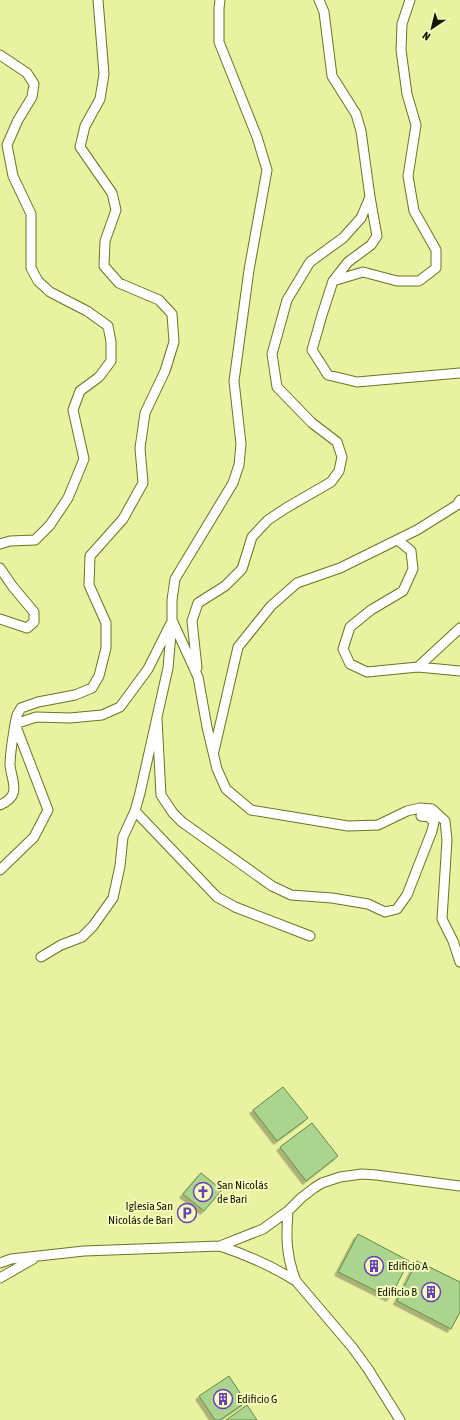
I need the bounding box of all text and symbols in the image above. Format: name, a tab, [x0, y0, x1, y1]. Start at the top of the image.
north arrow	[412, 8, 452, 48]
text: N	[420, 29, 432, 43]
place label: San Nicolás de Bari	[217, 1178, 268, 1206]
church icon: San Nicolás de Bari	[192, 1181, 214, 1203]
place label: Iglesia San Nicolás de Bari	[108, 1199, 173, 1227]
parking icon: Iglesia San Nicolás de Bari	[176, 1202, 198, 1224]
building icon: Edificio A	[363, 1255, 385, 1277]
place label: Edificio A	[388, 1259, 428, 1273]
building icon: Edificio B	[420, 1281, 442, 1303]
place label: Edificio B	[377, 1285, 417, 1299]
building icon: Edificio G	[212, 1388, 234, 1410]
place label: Edificio G	[237, 1392, 277, 1406]

